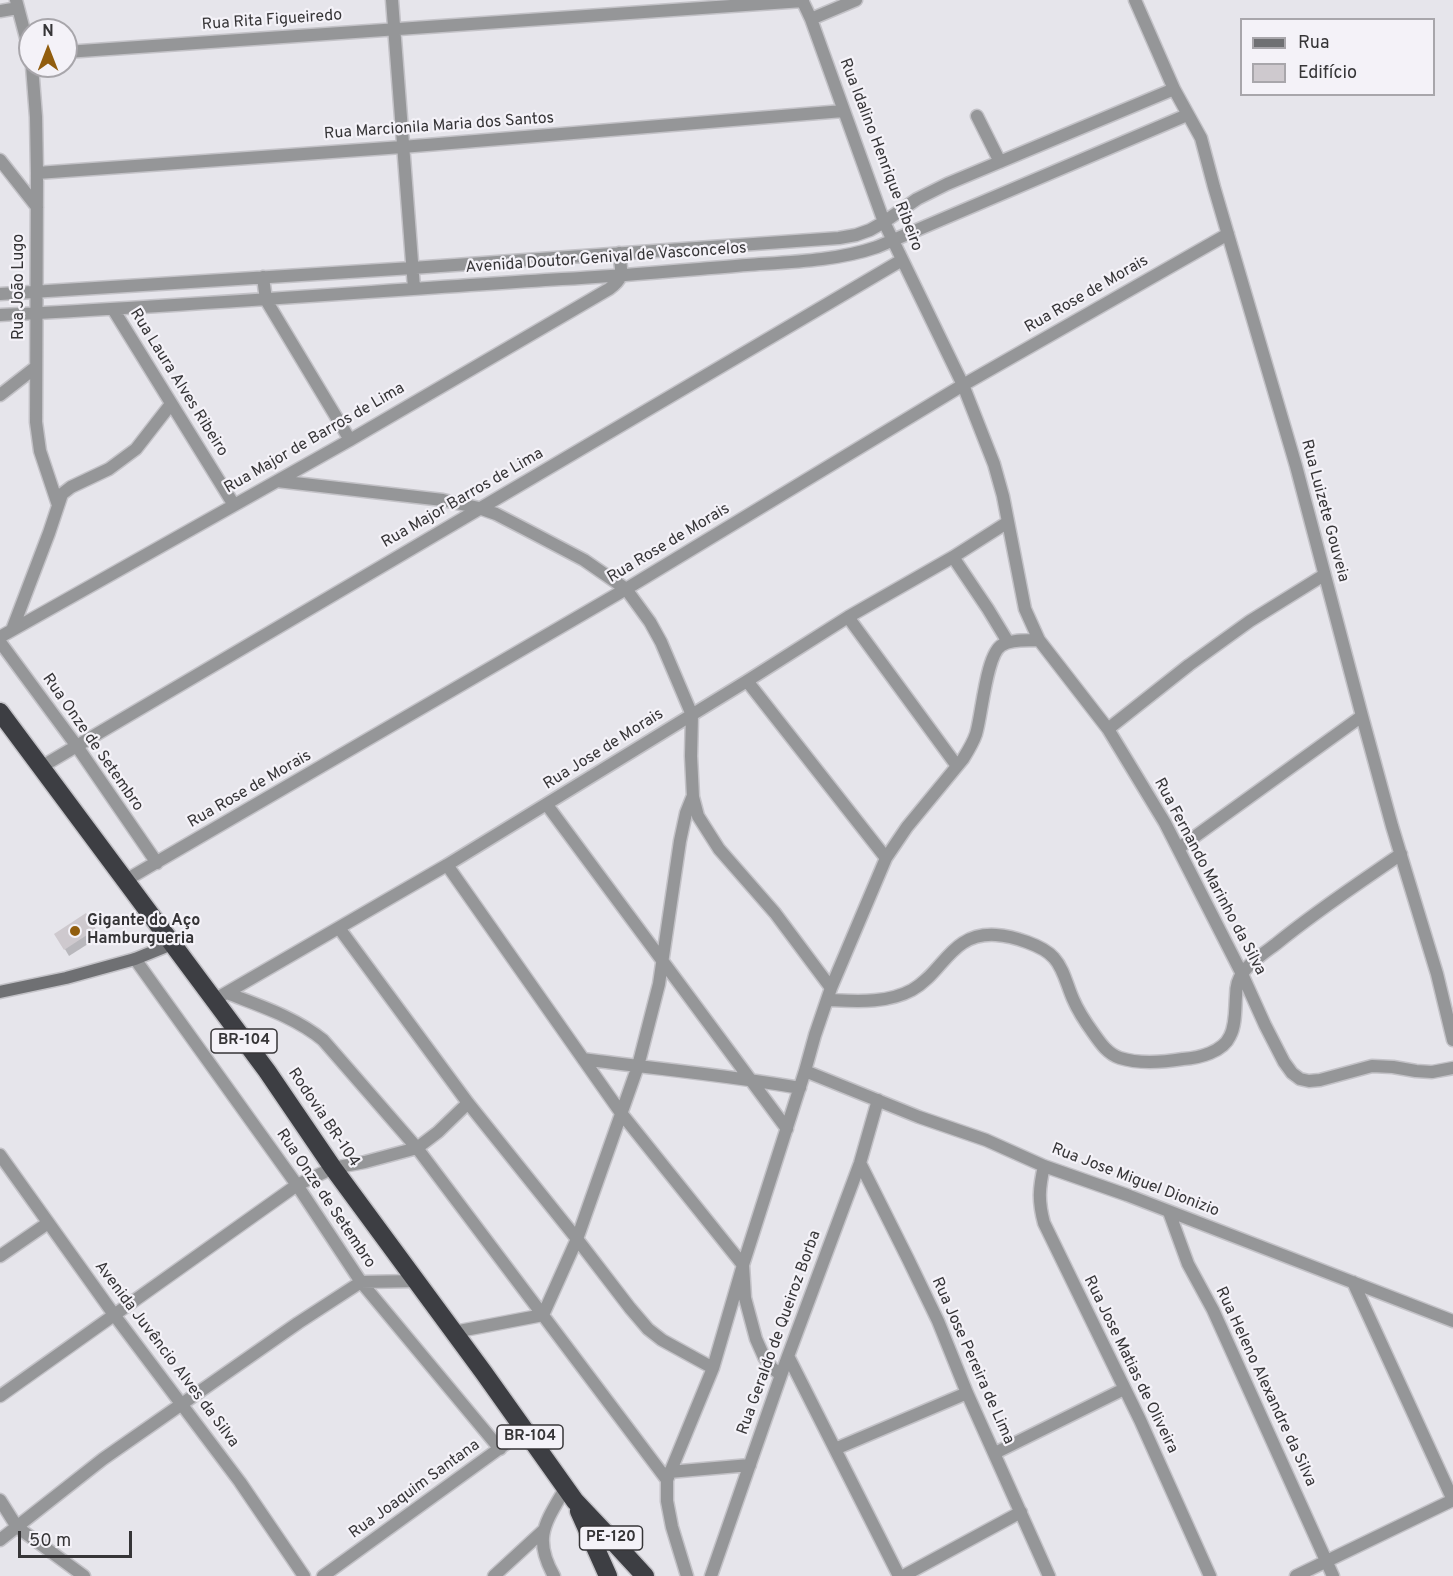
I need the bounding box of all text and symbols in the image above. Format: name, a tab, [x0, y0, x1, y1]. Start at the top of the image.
street label: Rua Rita Figueiredo	[201, 7, 343, 35]
north arrow	[18, 18, 78, 78]
legend	[1240, 18, 1435, 96]
text: N	[42, 22, 54, 42]
text: Rua	[1298, 32, 1329, 55]
street label: Rua Idalino Henrique Ribeiro	[834, 56, 926, 254]
text: Edifício	[1298, 62, 1357, 85]
street label: Rua Marcionila Maria dos Santos	[323, 109, 555, 145]
street label: Rua João Lugo	[10, 234, 30, 340]
street label: Avenida Doutor Genival de Vasconcelos	[465, 240, 747, 278]
street label: Rua Rose de Morais	[1022, 252, 1152, 338]
street label: Rua Laura Alves Ribeiro	[125, 306, 231, 460]
street label: Rua Major de Barros de Lima	[221, 379, 409, 499]
street label: Rua Luizete Gouveia	[1296, 438, 1352, 584]
street label: Rua Major Barros de Lima	[379, 445, 547, 553]
street label: Rua Rose de Morais	[604, 500, 734, 588]
street label: Rua Onze de Setembro	[37, 670, 147, 816]
street label: Rua Jose de Morais	[540, 705, 668, 795]
street label: Rua Rose de Morais	[185, 747, 315, 833]
street label: Rua Fernando Marinho da Silva	[1149, 775, 1269, 979]
place label: Gigante do Aço Hamburgueria	[87, 912, 200, 950]
marker: Gigante do Aço Hamburgueria	[68, 924, 82, 938]
road number: BR-104	[211, 1029, 277, 1053]
street label: Rodovia BR-104	[283, 1065, 363, 1171]
street label: Rua Onze de Setembro	[271, 1126, 379, 1272]
street label: Rua Jose Miguel Dionizio	[1048, 1140, 1222, 1222]
street label: Rua Geraldo de Queiroz Borba	[734, 1228, 826, 1438]
street label: Avenida Juvêncio Alves da Silva	[90, 1258, 242, 1452]
street label: Rua Jose Matias de Oliveira	[1079, 1273, 1181, 1457]
street label: Rua Jose Pereira de Lima	[926, 1275, 1018, 1447]
street label: Rua Heleno Alexandre da Silva	[1210, 1284, 1320, 1490]
road number: BR-104	[497, 1425, 563, 1449]
street label: Rua Joaquim Santana	[346, 1436, 484, 1544]
scale bar	[21, 1519, 135, 1557]
road number: PE-120	[580, 1526, 642, 1550]
text: 50 m	[29, 1530, 71, 1553]

